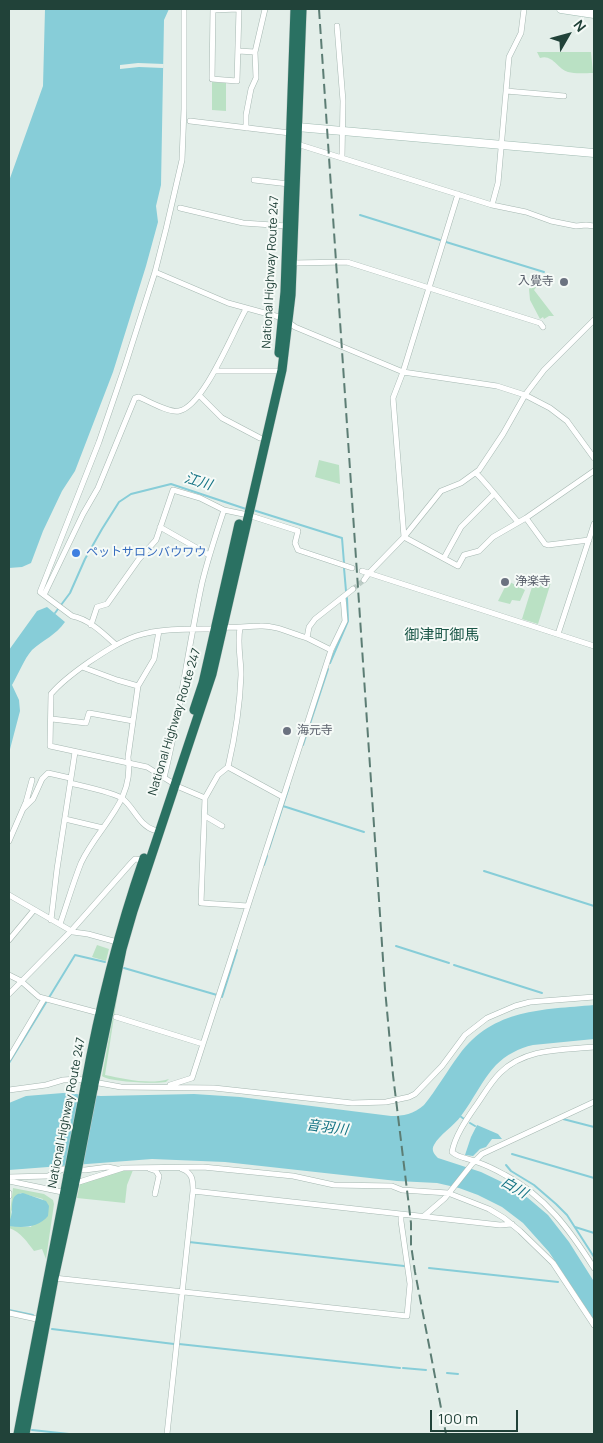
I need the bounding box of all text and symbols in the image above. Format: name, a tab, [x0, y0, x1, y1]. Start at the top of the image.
north arrow	[543, 10, 593, 60]
text: N	[570, 16, 591, 35]
street label: National Highway Route 247	[260, 195, 282, 349]
place label: 入覺寺	[518, 275, 554, 289]
marker: 入覺寺	[558, 276, 570, 288]
water label: 江川	[182, 470, 214, 494]
place label: ペットサロンバウワウ	[86, 546, 206, 560]
marker: ペットサロンバウワウ	[70, 547, 82, 559]
place label: 浄楽寺	[515, 575, 551, 589]
marker: 浄楽寺	[499, 576, 511, 588]
district label: 御津町御馬	[405, 627, 479, 645]
street label: National Highway Route 247	[146, 647, 204, 797]
place label: 海元寺	[297, 724, 333, 738]
marker: 海元寺	[281, 725, 293, 737]
street label: National Highway Route 247	[45, 1036, 89, 1190]
water label: 音羽川	[305, 1117, 349, 1139]
water label: 白川	[498, 1174, 530, 1202]
scale bar	[433, 1400, 520, 1432]
text: 100 m	[438, 1408, 478, 1429]

